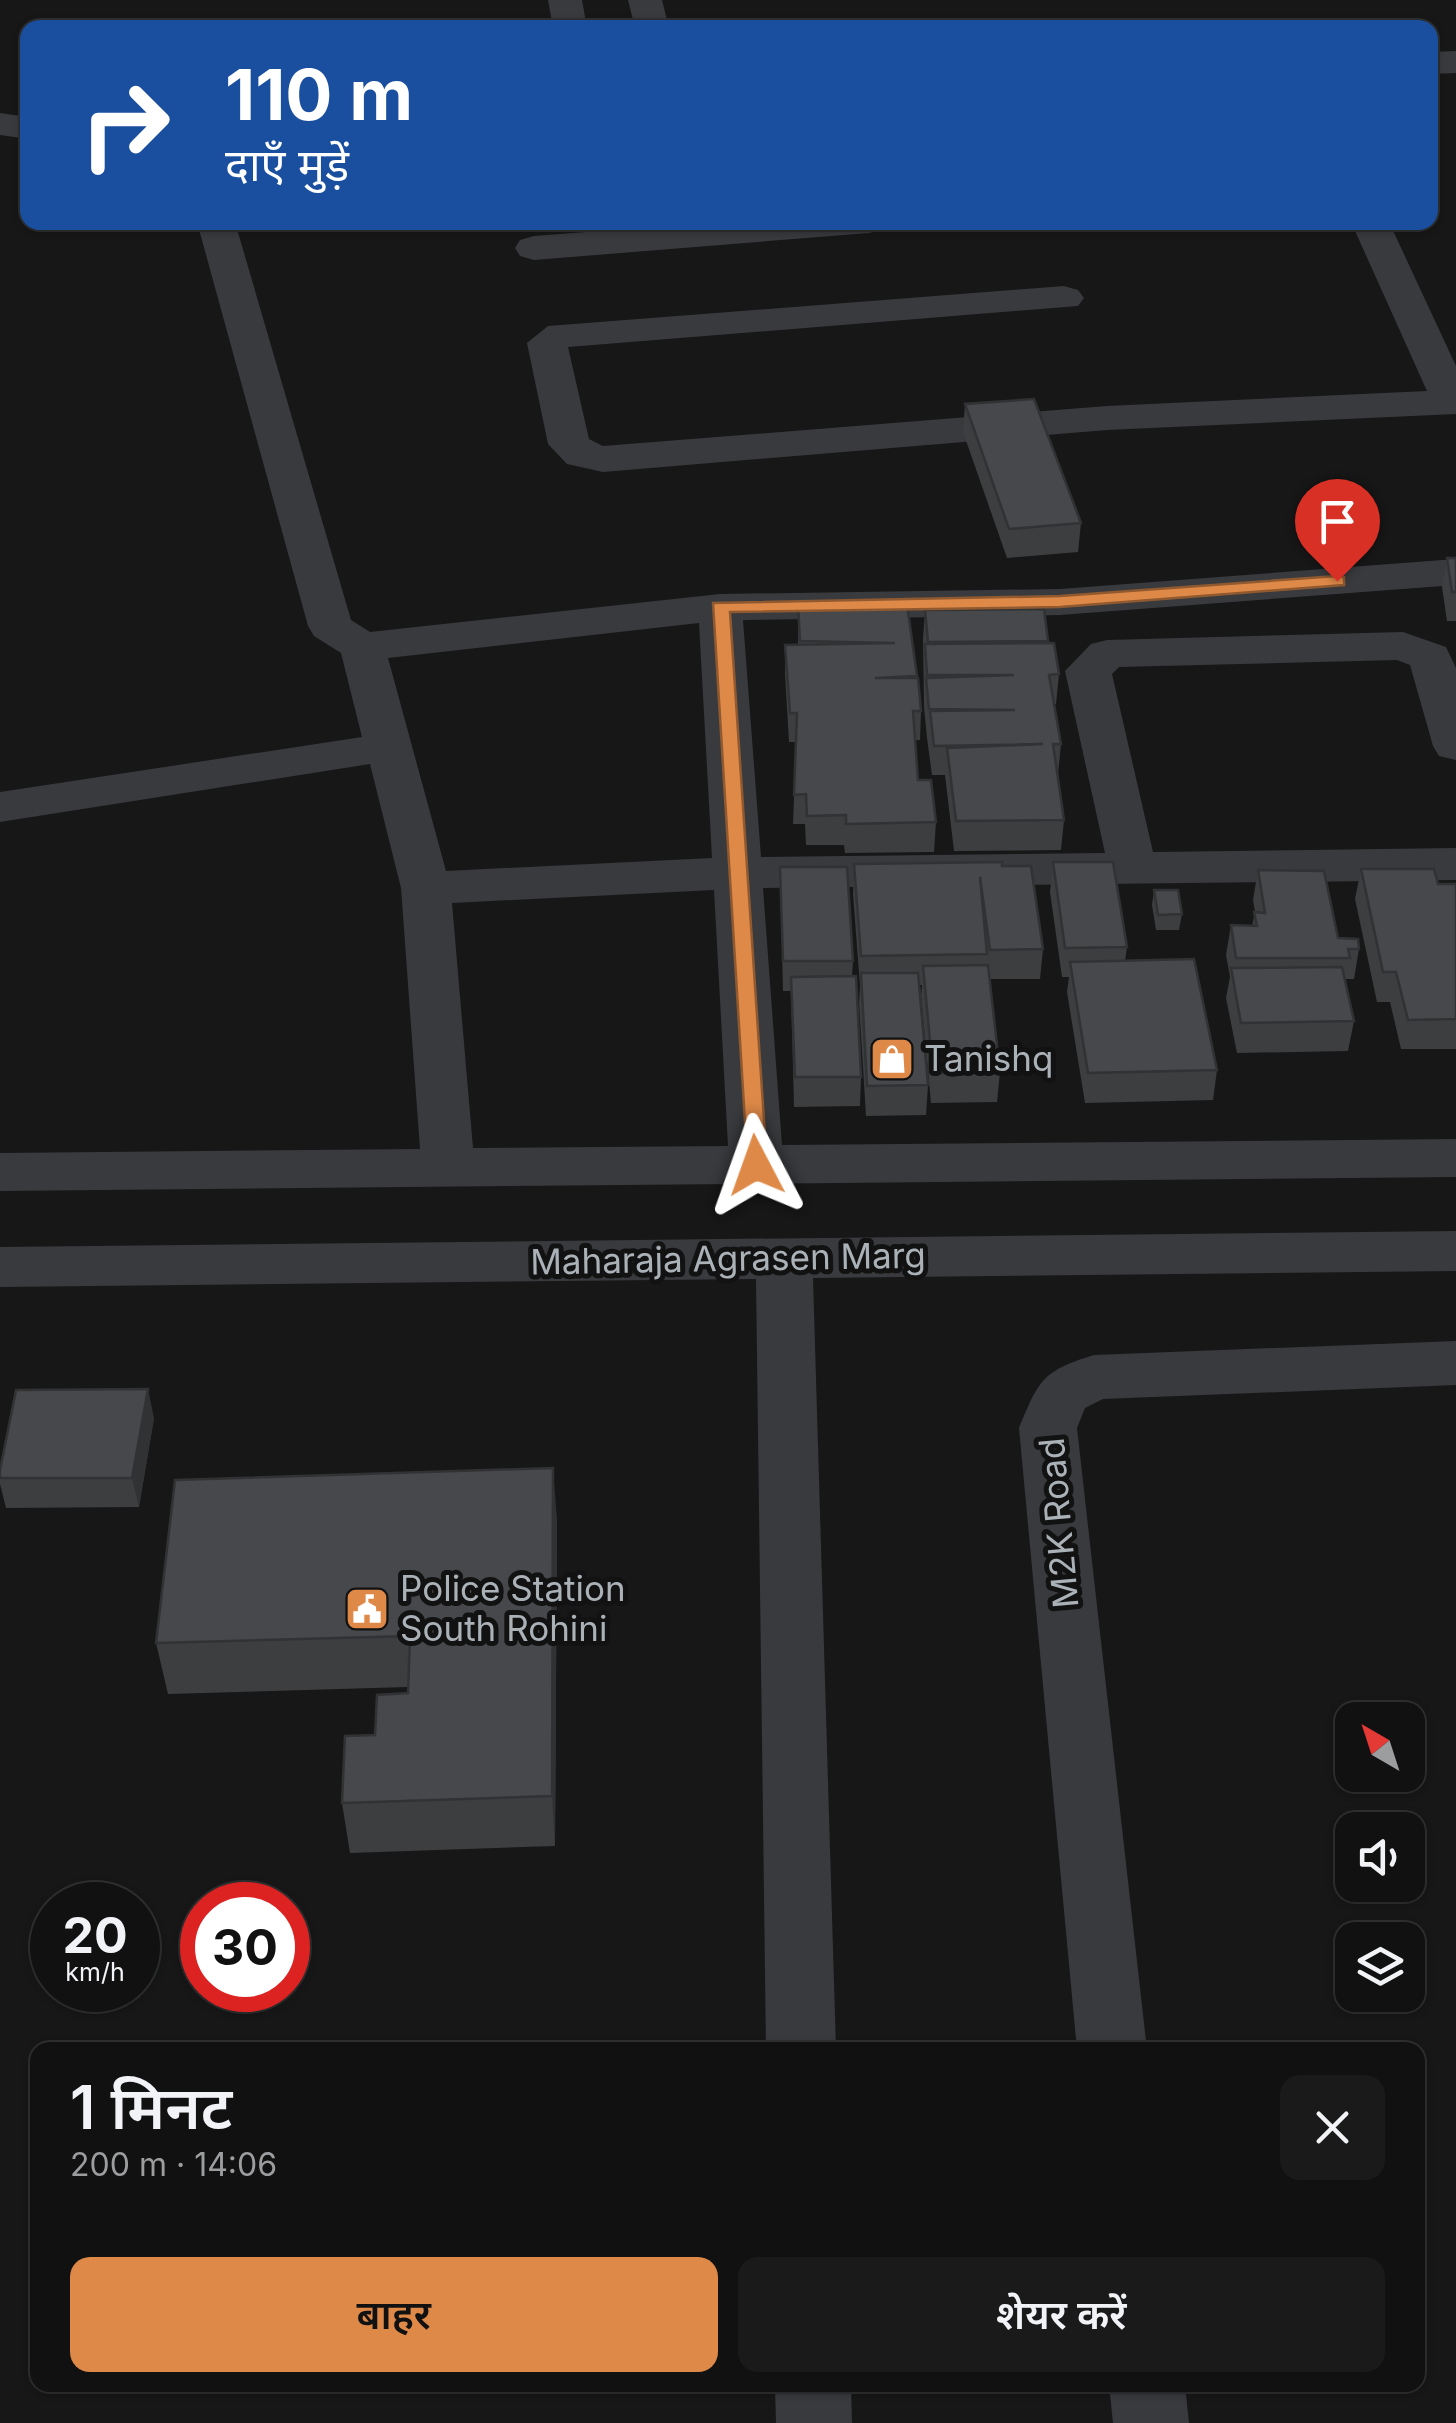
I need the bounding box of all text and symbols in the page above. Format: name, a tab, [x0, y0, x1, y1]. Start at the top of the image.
text: 110 m	[225, 52, 413, 137]
icon: right	[60, 60, 190, 190]
text: दाएँ मुड़ें	[225, 137, 349, 192]
pin	[1295, 479, 1380, 582]
icon: arrive	[1310, 494, 1365, 549]
shop icon: Tanishq	[869, 1036, 915, 1082]
place label: Tanishq	[924, 1037, 1053, 1079]
position arrow	[704, 1113, 808, 1217]
street label: Maharaja Agrasen Marg	[530, 1234, 926, 1282]
street label: M2K Road	[1030, 1436, 1086, 1610]
place label: Police Station South Rohini	[400, 1567, 626, 1649]
public building icon: Police Station South Rohini	[344, 1586, 390, 1632]
north arrow	[1335, 1702, 1425, 1792]
map controls	[1335, 1702, 1425, 2012]
button: sound	[1335, 1812, 1425, 1902]
speed limit sign: 30	[180, 1882, 310, 2012]
text: 20	[62, 1905, 128, 1965]
button: layers	[1335, 1922, 1425, 2012]
text: km/h	[65, 1957, 125, 1987]
text: 1 मिनट	[70, 2071, 232, 2143]
button: close	[1280, 2075, 1385, 2180]
text: 200 m · 14:06	[70, 2145, 277, 2184]
button: बाहर	[70, 2257, 718, 2372]
button: शेयर करें	[738, 2257, 1385, 2372]

